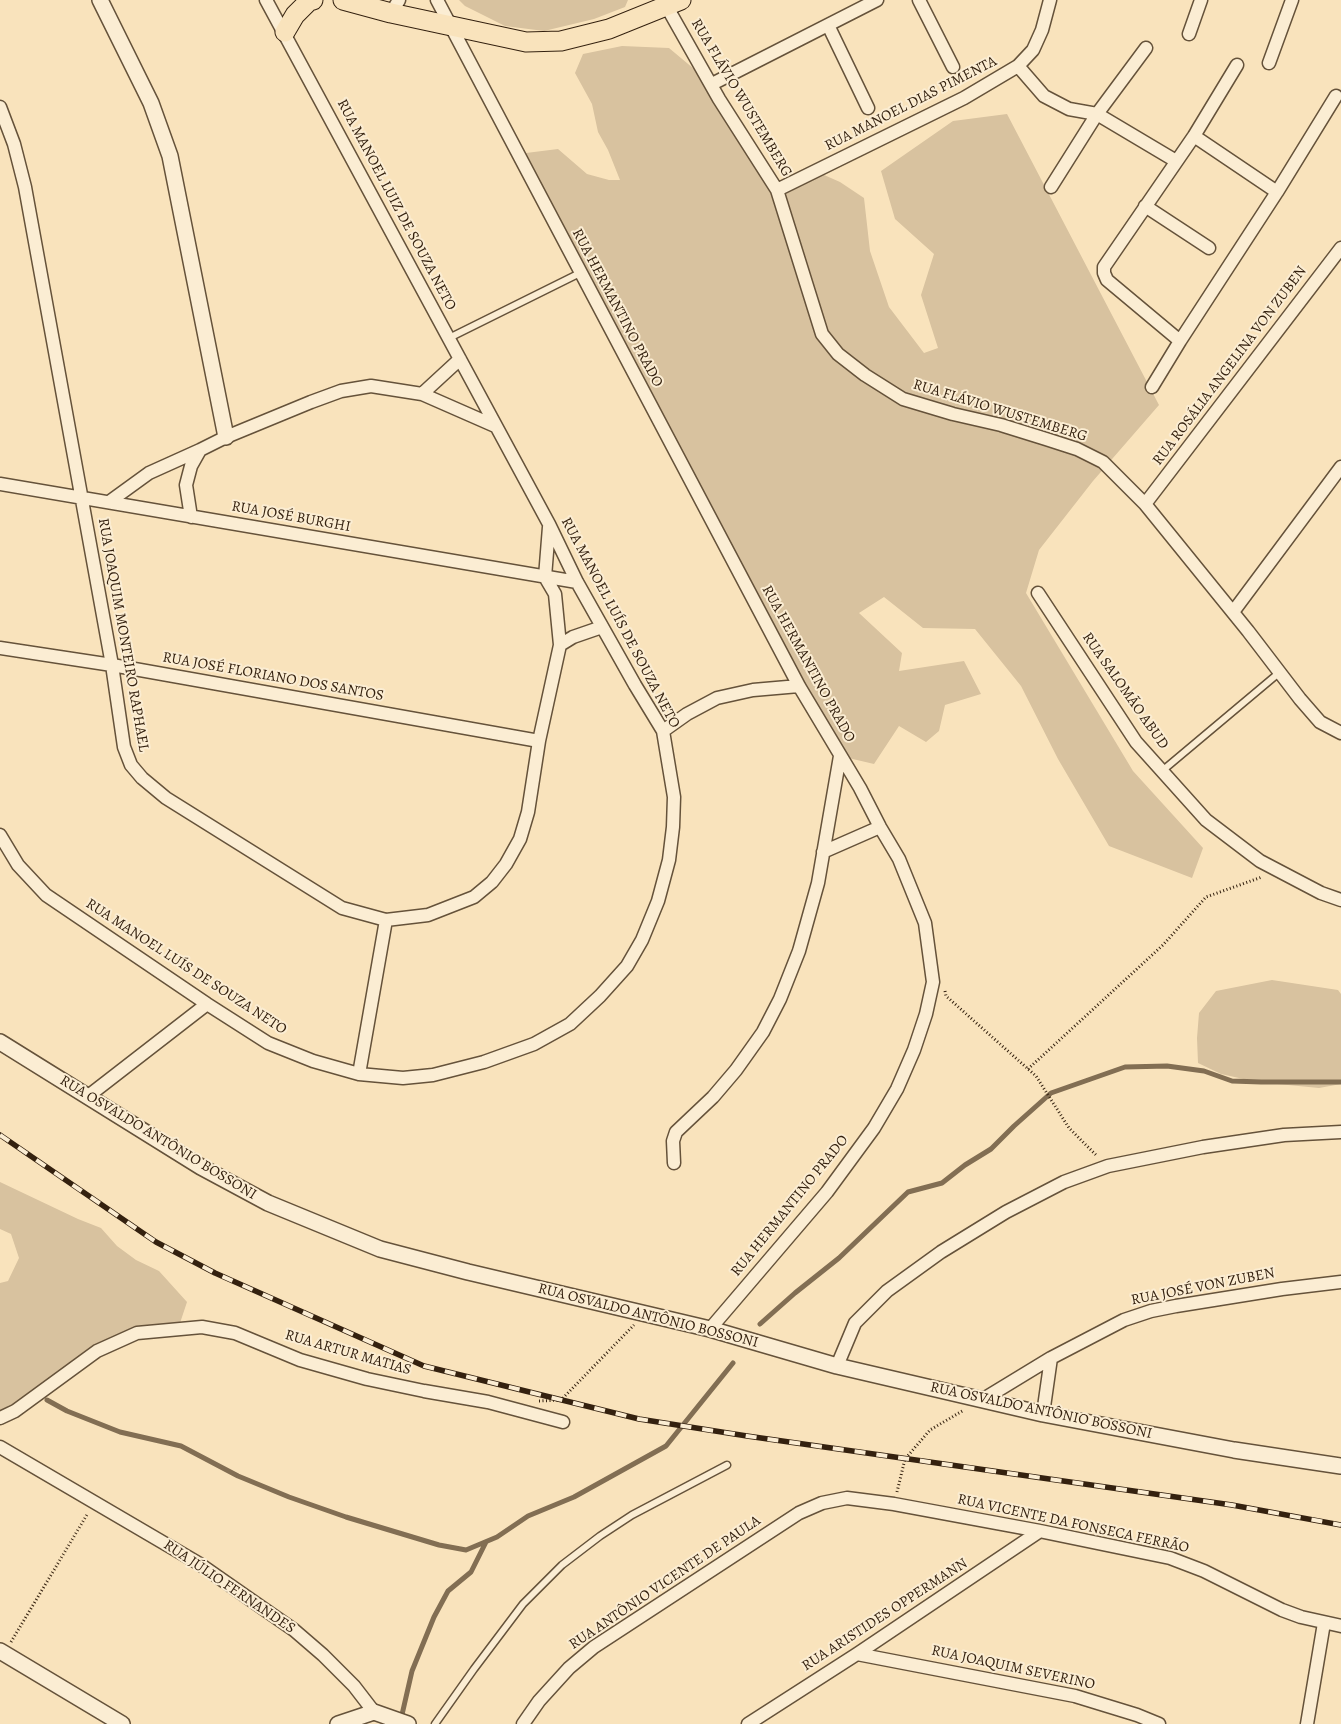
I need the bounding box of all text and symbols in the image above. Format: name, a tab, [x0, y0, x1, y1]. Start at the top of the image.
street label: RUA FLÁVIO WUSTEMBERG	[687, 16, 795, 180]
street label: RUA MANOEL DIAS PIMENTA	[822, 53, 1000, 155]
street label: RUA MANOEL LUIZ DE SOUZA NETO	[332, 96, 460, 314]
street label: RUA HERMANTINO PRADO	[568, 226, 666, 390]
street label: RUA ROSÁLIA ANGELINA VON ZUBEN	[1149, 263, 1311, 469]
street label: RUA FLÁVIO WUSTEMBERG	[911, 376, 1089, 446]
street label: RUA JOSÉ BURGHI	[230, 498, 352, 536]
street label: RUA MANOEL LUÍS DE SOUZA NETO	[557, 515, 683, 731]
street label: RUA JOAQUIM MONTEIRO RAPHAEL	[94, 517, 152, 753]
street label: RUA HERMANTINO PRADO	[757, 582, 859, 746]
street label: RUA SALOMÃO ABUD	[1078, 629, 1172, 753]
street label: RUA JOSÉ FLORIANO DOS SANTOS	[161, 649, 385, 705]
street label: RUA MANOEL LUÍS DE SOUZA NETO	[82, 895, 290, 1039]
street label: RUA OSVALDO ANTÔNIO BOSSONI	[56, 1072, 260, 1204]
street label: RUA HERMANTINO PRADO	[727, 1132, 853, 1280]
street label: RUA JOSÉ VON ZUBEN	[1130, 1264, 1276, 1310]
street label: RUA OSVALDO ANTÔNIO BOSSONI	[536, 1280, 760, 1352]
street label: RUA ARTUR MATIAS	[283, 1326, 413, 1380]
street label: RUA OSVALDO ANTÔNIO BOSSONI	[928, 1379, 1154, 1443]
street label: RUA VICENTE DA FONSECA FERRÃO	[956, 1491, 1190, 1557]
street label: RUA ANTÔNIO VICENTE DE PAULA	[566, 1512, 764, 1654]
street label: RUA JÚLIO FERNANDES	[160, 1536, 298, 1638]
street label: RUA ARISTIDES OPPERMANN	[799, 1555, 971, 1675]
street label: RUA JOAQUIM SEVERINO	[930, 1642, 1096, 1694]

